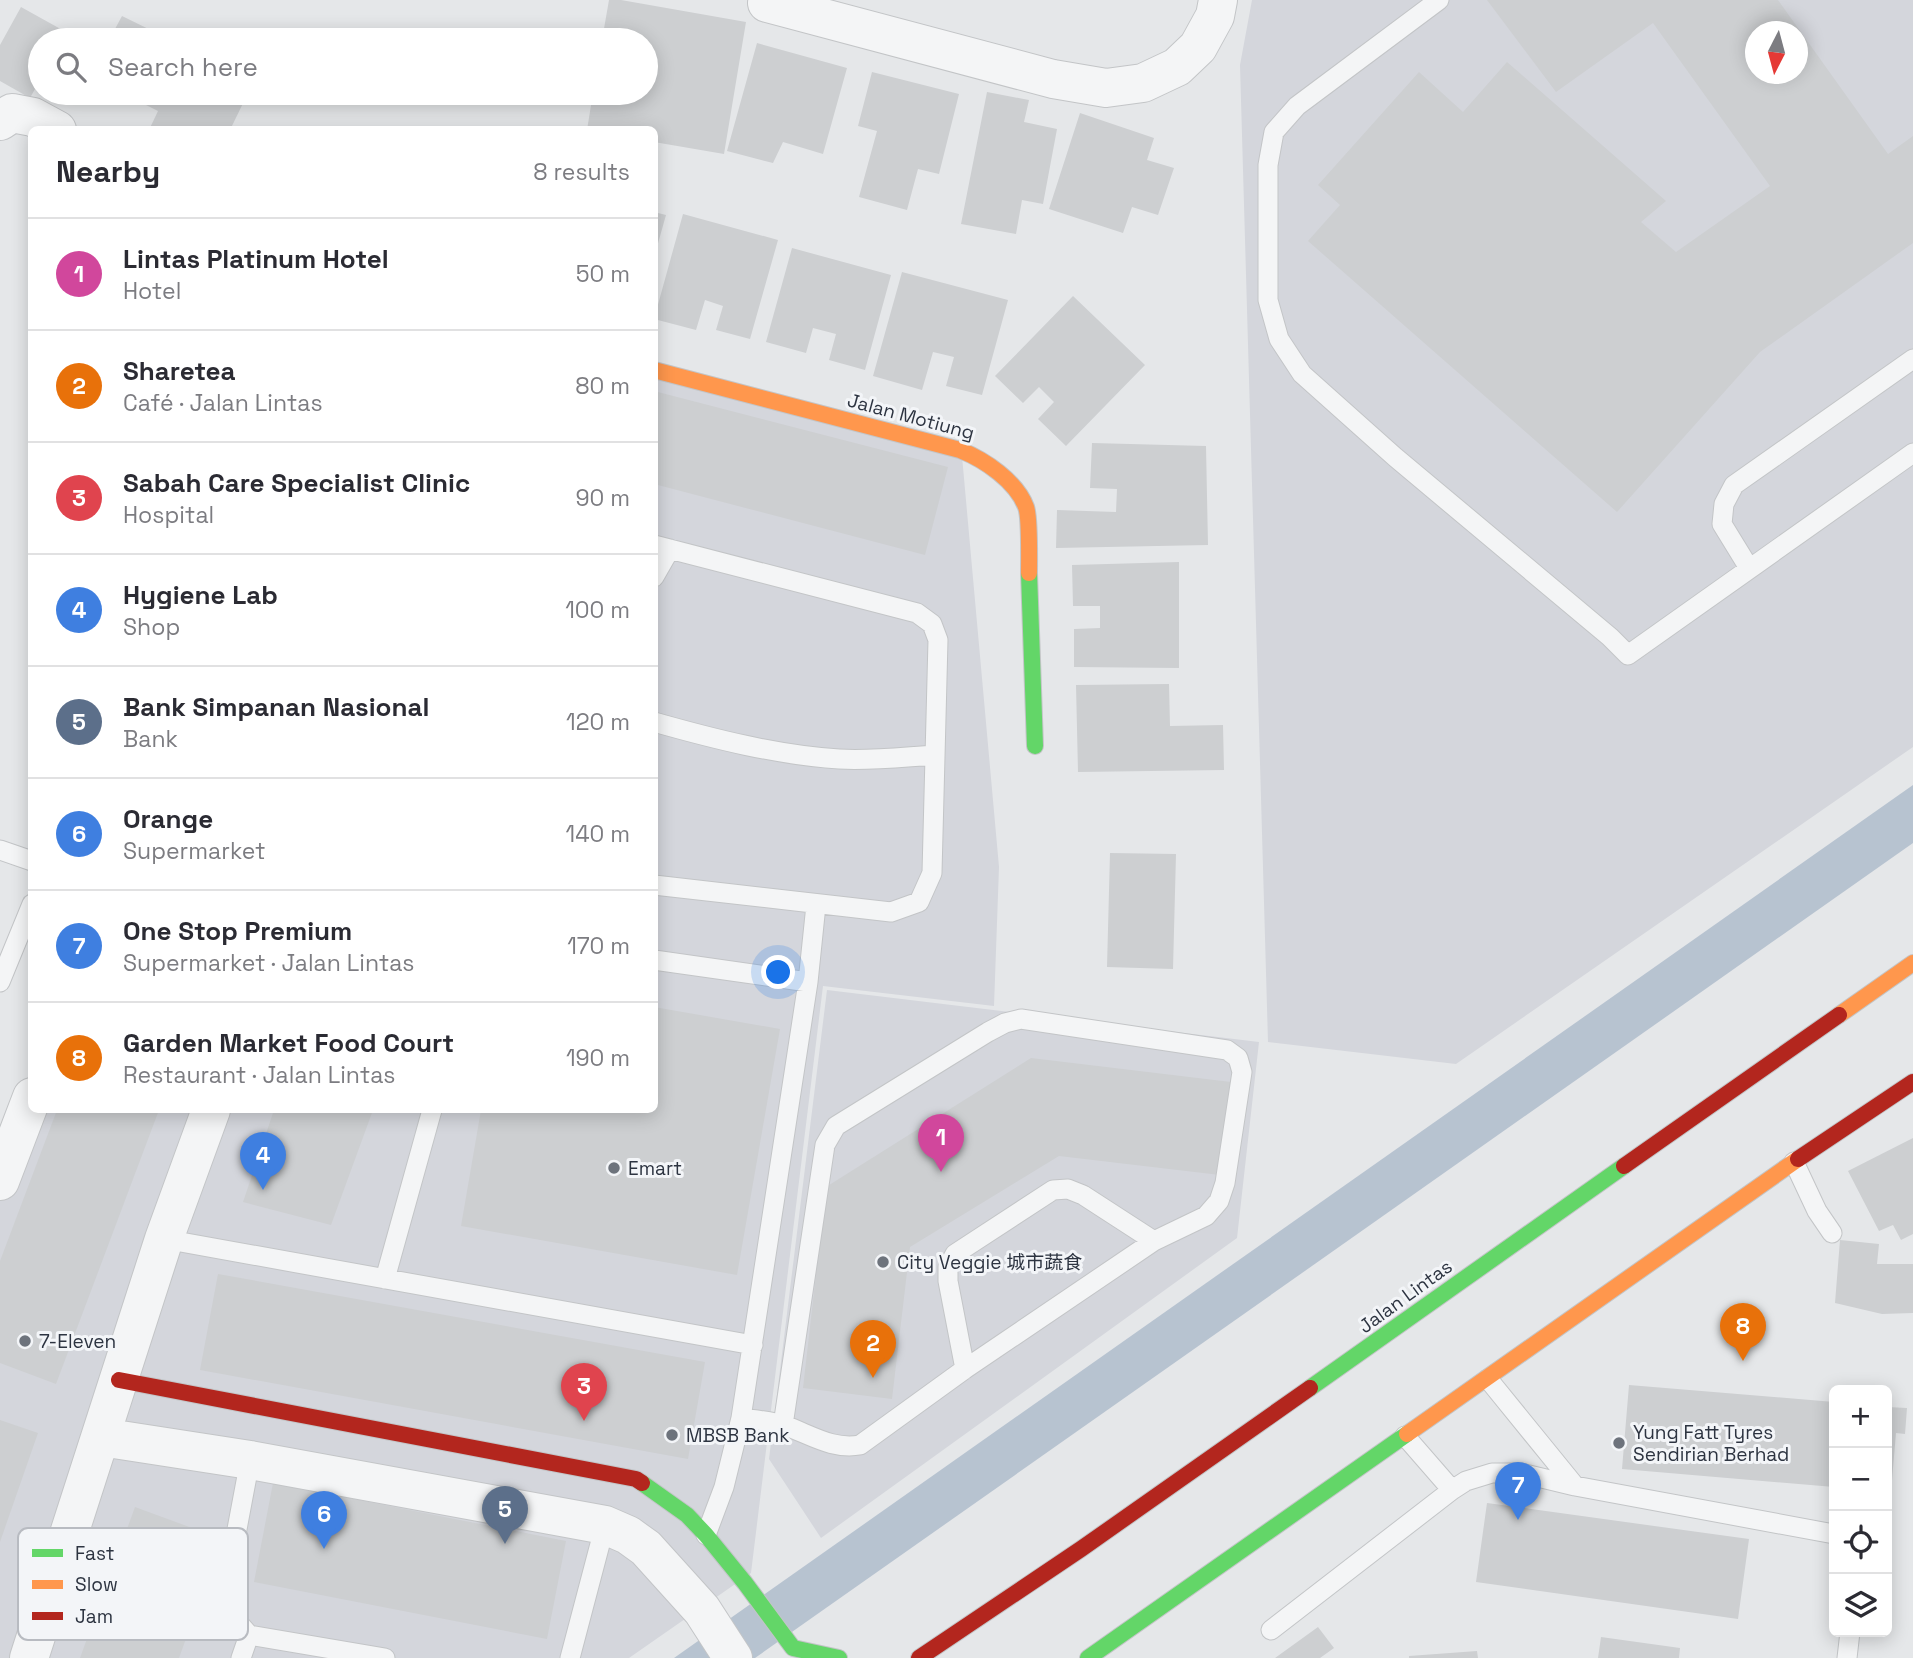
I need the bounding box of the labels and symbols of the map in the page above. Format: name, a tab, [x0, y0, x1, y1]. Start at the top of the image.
north arrow	[1745, 21, 1808, 84]
street label: Jalan Motiung	[845, 388, 977, 445]
your location	[761, 955, 795, 989]
pin: 1	[918, 1114, 964, 1172]
pin: 4	[240, 1132, 286, 1190]
place label: Emart	[628, 1156, 682, 1181]
marker: Emart	[606, 1160, 622, 1176]
place label: City Veggie 城市蔬食	[897, 1250, 1082, 1275]
marker: City Veggie 城市蔬食	[875, 1254, 891, 1270]
street label: Jalan Lintas	[1354, 1254, 1457, 1339]
pin: 8	[1720, 1303, 1766, 1361]
pin: 2	[850, 1320, 896, 1378]
place label: 7-Eleven	[39, 1329, 116, 1354]
marker: 7-Eleven	[17, 1333, 33, 1349]
pin: 3	[561, 1363, 607, 1421]
place label: Yung Fatt Tyres Sendirian Berhad	[1633, 1420, 1789, 1467]
place label: MBSB Bank	[686, 1423, 789, 1448]
marker: MBSB Bank	[664, 1427, 680, 1443]
marker: Yung Fatt Tyres Sendirian Berhad	[1611, 1435, 1627, 1451]
pin: 7	[1495, 1462, 1541, 1520]
pin: 5	[482, 1486, 528, 1544]
pin: 6	[301, 1491, 347, 1549]
legend	[18, 1528, 248, 1640]
text: Fast	[75, 1541, 115, 1566]
text: Slow	[75, 1572, 118, 1597]
text: Jam	[75, 1604, 113, 1629]

